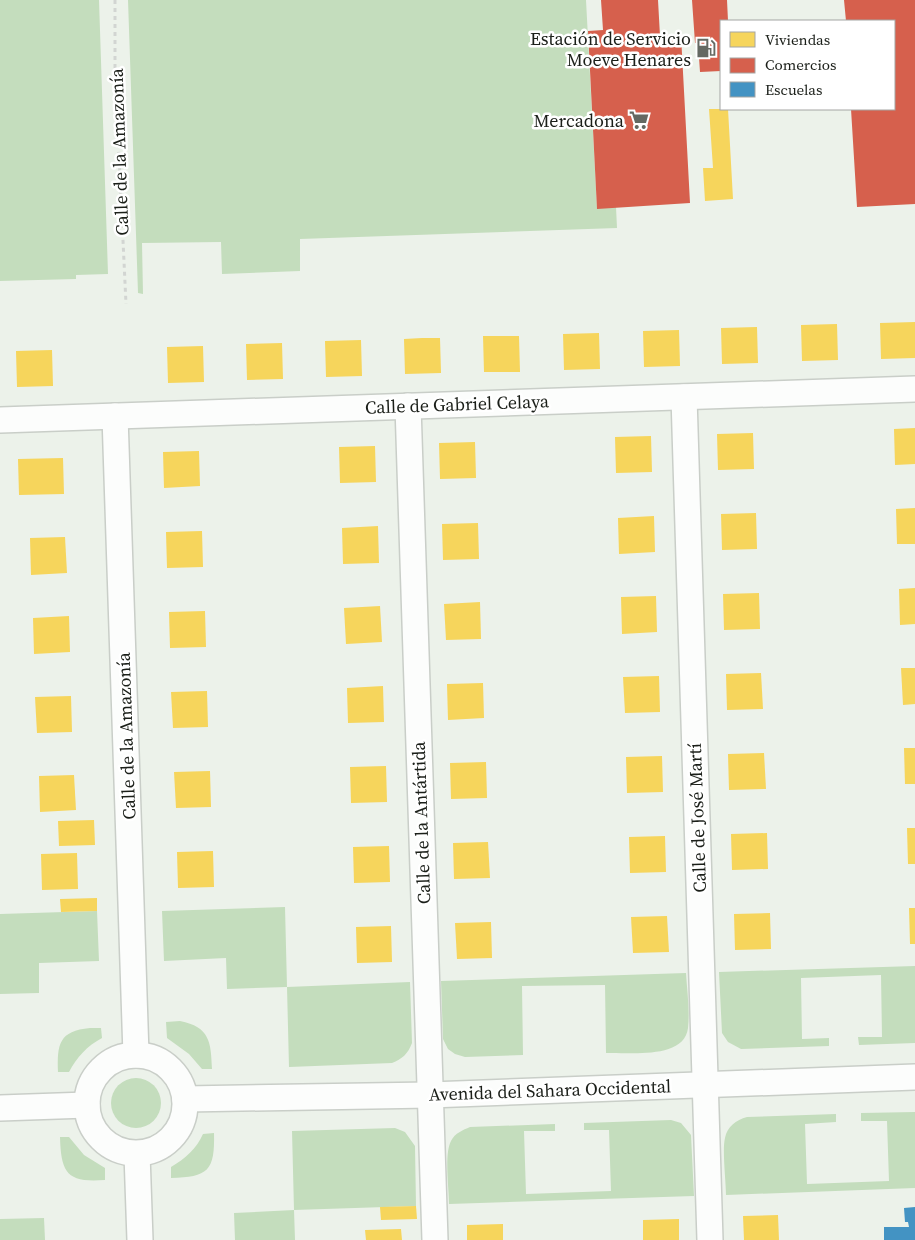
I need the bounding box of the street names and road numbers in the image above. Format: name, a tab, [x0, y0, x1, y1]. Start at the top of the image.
street label: Calle de la Amazonía	[104, 67, 134, 236]
street label: Calle de Gabriel Celaya	[365, 388, 550, 420]
street label: Calle de la Amazonía	[111, 651, 141, 820]
street label: Calle de la Antártida	[406, 740, 436, 905]
street label: Calle de José Martí	[682, 743, 712, 893]
street label: Avenida del Sahara Occidental	[428, 1073, 672, 1107]

